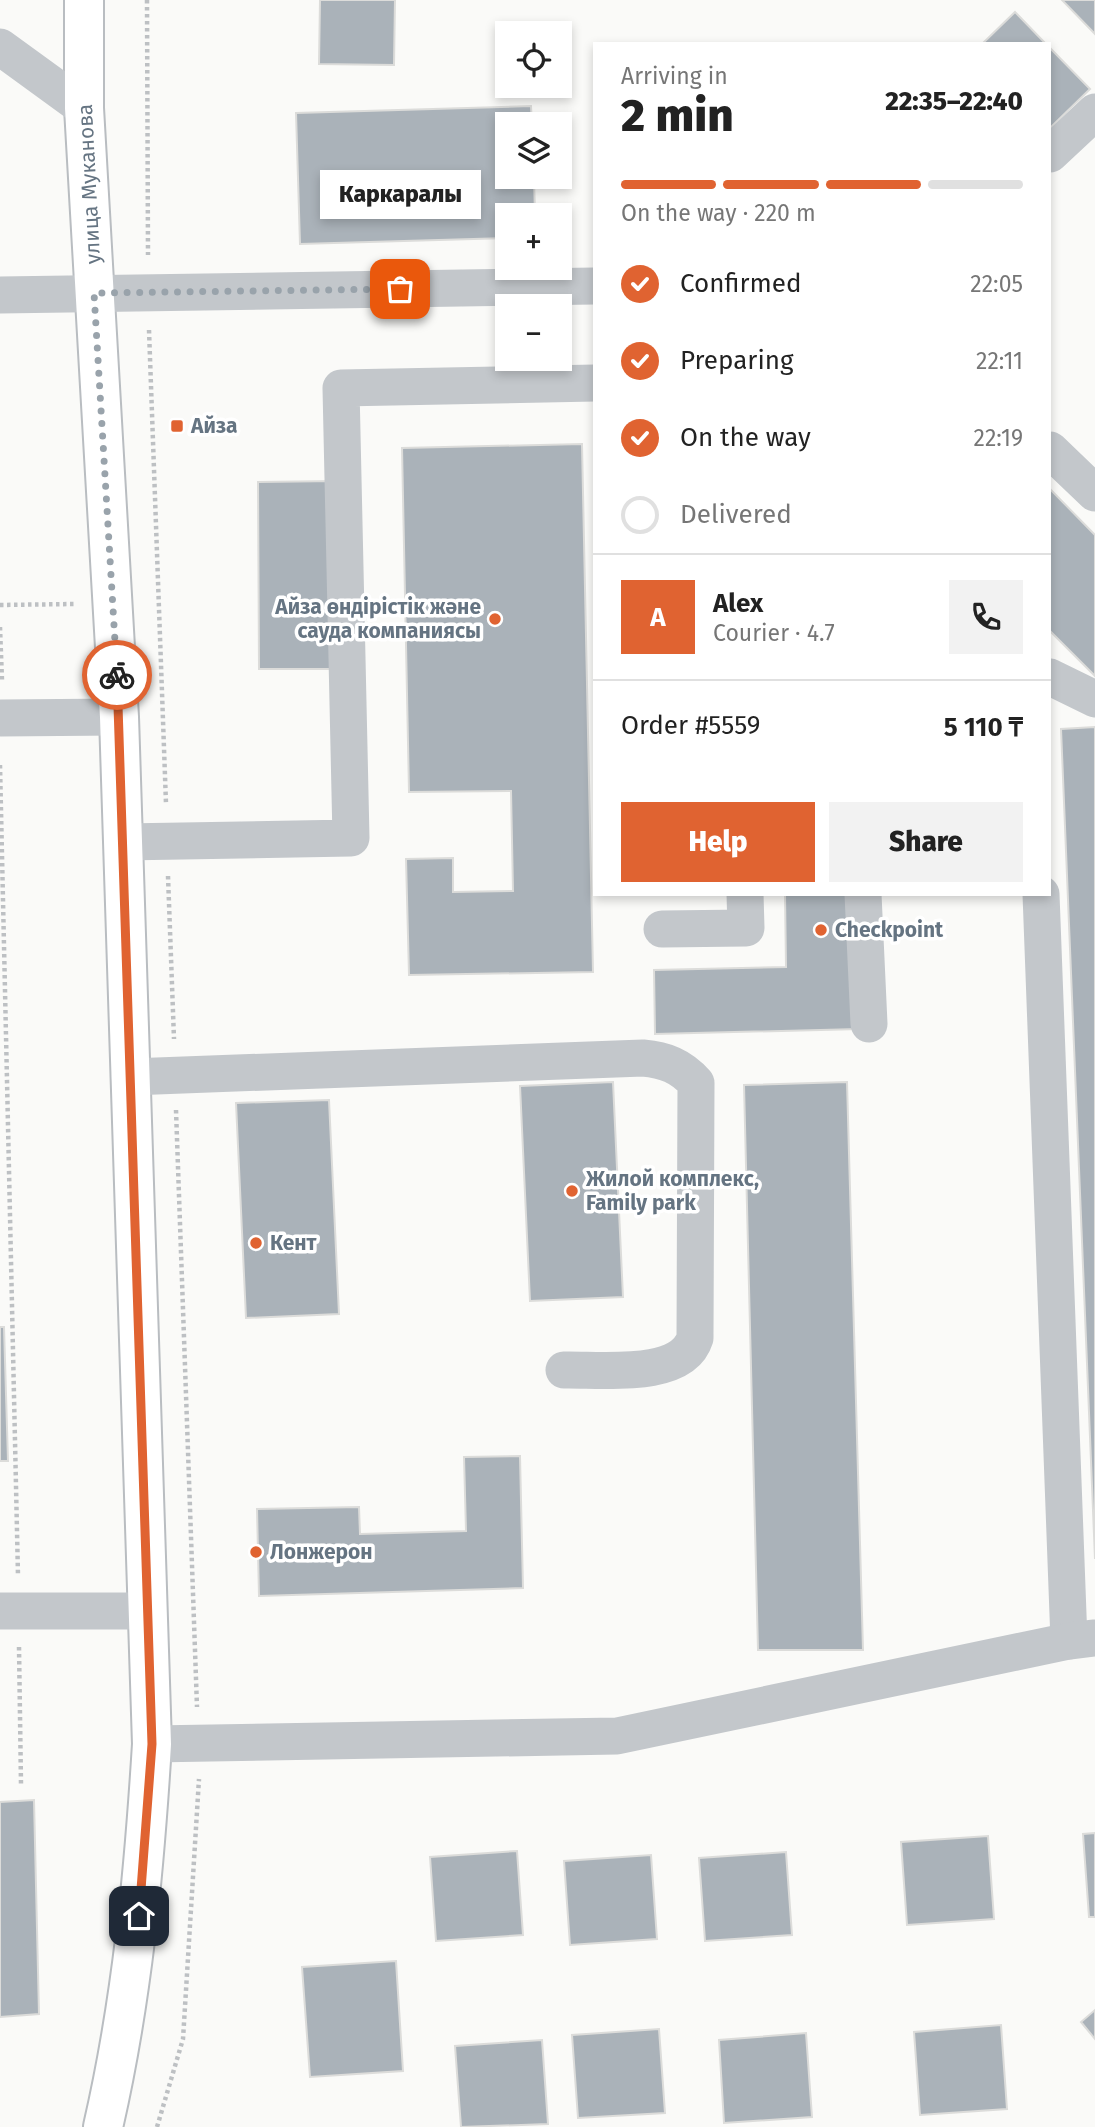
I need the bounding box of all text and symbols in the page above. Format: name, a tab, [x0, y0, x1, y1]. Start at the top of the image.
map controls	[495, 21, 572, 371]
button: locate	[495, 21, 572, 98]
text: Arriving in	[621, 62, 728, 90]
text: 22:35–22:40	[885, 86, 1023, 117]
text: 2 min	[621, 88, 734, 143]
street label: улица Муканова	[72, 103, 106, 265]
button: layers	[495, 112, 572, 189]
callout: Каркаралы	[320, 170, 480, 219]
text: Каркаралы	[339, 180, 462, 208]
text: On the way · 220 m	[621, 199, 816, 227]
button: +	[495, 203, 572, 280]
pin	[370, 259, 430, 319]
icon: check	[621, 265, 659, 303]
text: Confirmed	[680, 268, 801, 299]
icon: bag	[381, 270, 419, 308]
text: 22:05	[970, 270, 1023, 298]
button: −	[495, 294, 572, 371]
icon: check	[621, 342, 659, 380]
text: Preparing	[680, 345, 793, 376]
text: 22:11	[976, 347, 1023, 375]
place label: Айза	[190, 413, 238, 439]
marker: Айза	[169, 418, 185, 434]
icon: check	[621, 419, 659, 457]
text: On the way	[680, 422, 811, 453]
text: 22:19	[974, 424, 1023, 452]
text: Delivered	[680, 499, 792, 530]
button: phone	[949, 580, 1023, 654]
text: Alex	[713, 588, 763, 619]
place label: Айза өндірістік және сауда компаниясы	[274, 594, 481, 644]
text: A	[650, 602, 666, 633]
marker: Айза өндірістік және сауда компаниясы	[487, 611, 503, 627]
text: Courier · 4.7	[713, 619, 835, 647]
courier	[82, 640, 152, 710]
icon: bike	[98, 656, 136, 694]
text: Order #5559	[621, 710, 760, 741]
text: 5 110 ₸	[944, 712, 1023, 743]
button: Help	[621, 802, 815, 882]
button: Share	[829, 802, 1023, 882]
place label: Checkpoint	[835, 917, 944, 943]
marker: Checkpoint	[813, 922, 829, 938]
place label: Жилой комплекс, Family park	[585, 1166, 759, 1216]
marker: Жилой комплекс, Family park	[564, 1183, 580, 1199]
place label: Кент	[270, 1230, 318, 1256]
marker: Кент	[248, 1235, 264, 1251]
place label: Лонжерон	[270, 1539, 373, 1565]
marker: Лонжерон	[248, 1544, 264, 1560]
pin	[109, 1886, 169, 1946]
icon: home	[120, 1897, 158, 1935]

